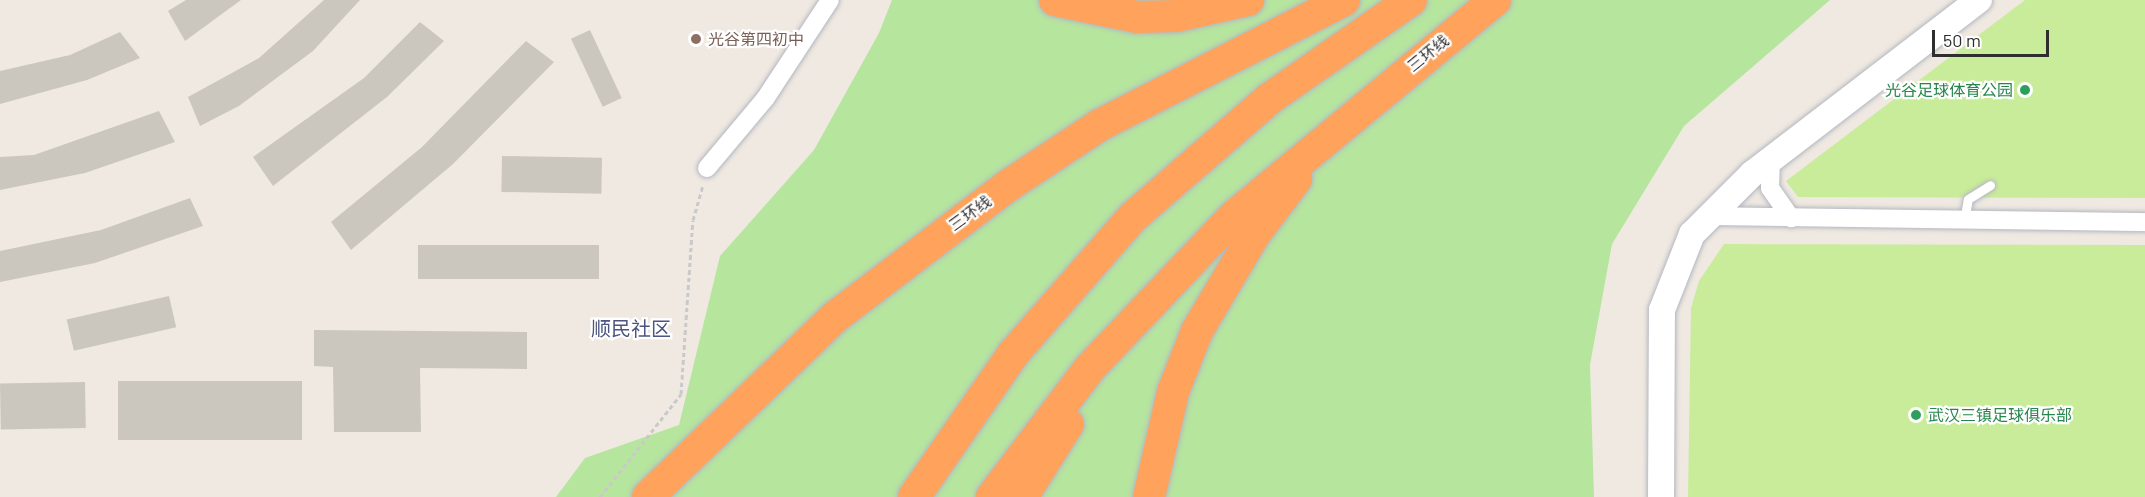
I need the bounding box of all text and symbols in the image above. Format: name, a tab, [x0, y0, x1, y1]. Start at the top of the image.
scale bar	[1935, 18, 2052, 56]
place label: 光谷第四初中	[708, 29, 804, 49]
text: 50 m	[1943, 29, 1981, 51]
street label: 三环线	[1403, 30, 1453, 76]
marker: 光谷第四初中	[689, 32, 703, 46]
place label: 光谷足球体育公园	[1885, 80, 2013, 100]
marker: 光谷足球体育公园	[2018, 83, 2032, 97]
street label: 三环线	[945, 191, 995, 235]
district label: 顺民社区	[591, 316, 671, 340]
place label: 武汉三镇足球俱乐部	[1928, 405, 2072, 425]
marker: 武汉三镇足球俱乐部	[1909, 408, 1923, 422]

